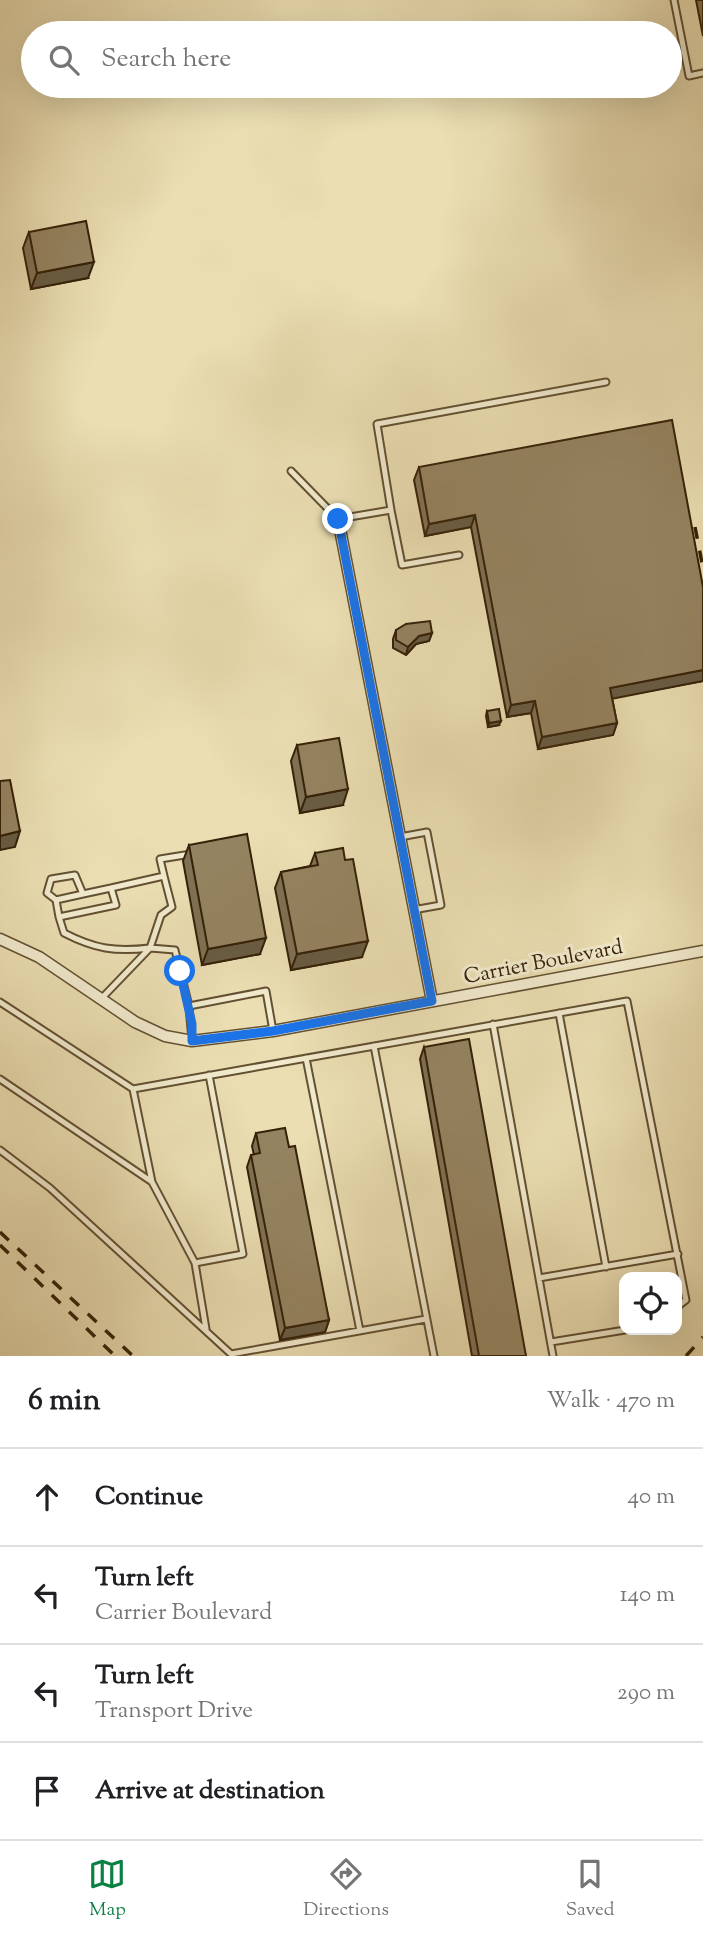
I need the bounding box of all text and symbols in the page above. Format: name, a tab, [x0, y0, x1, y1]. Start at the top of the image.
search box	[21, 21, 682, 98]
icon: search	[45, 41, 83, 79]
text: Search here	[101, 41, 231, 78]
route end	[322, 503, 353, 534]
street label: Carrier Boulevard	[461, 933, 626, 993]
route start	[164, 955, 195, 986]
map controls	[619, 1272, 682, 1335]
button: locate	[619, 1272, 682, 1335]
text: 6 min	[28, 1380, 100, 1423]
text: Walk · 470 m	[547, 1385, 675, 1418]
icon: ahead	[28, 1478, 66, 1516]
text: Continue	[95, 1479, 203, 1516]
text: 40 m	[628, 1481, 675, 1514]
text: Turn left	[95, 1560, 194, 1597]
icon: left	[28, 1576, 66, 1614]
text: 140 m	[620, 1579, 675, 1612]
text: Carrier Boulevard	[95, 1597, 272, 1630]
text: Turn left	[95, 1658, 194, 1695]
icon: left	[28, 1674, 66, 1712]
text: 290 m	[617, 1677, 675, 1710]
text: Transport Drive	[95, 1695, 253, 1728]
icon: arrive	[28, 1772, 66, 1810]
text: Arrive at destination	[95, 1773, 325, 1810]
tab: Map	[88, 1855, 126, 1924]
tab: Directions	[303, 1855, 389, 1924]
tab: Saved	[566, 1855, 615, 1924]

